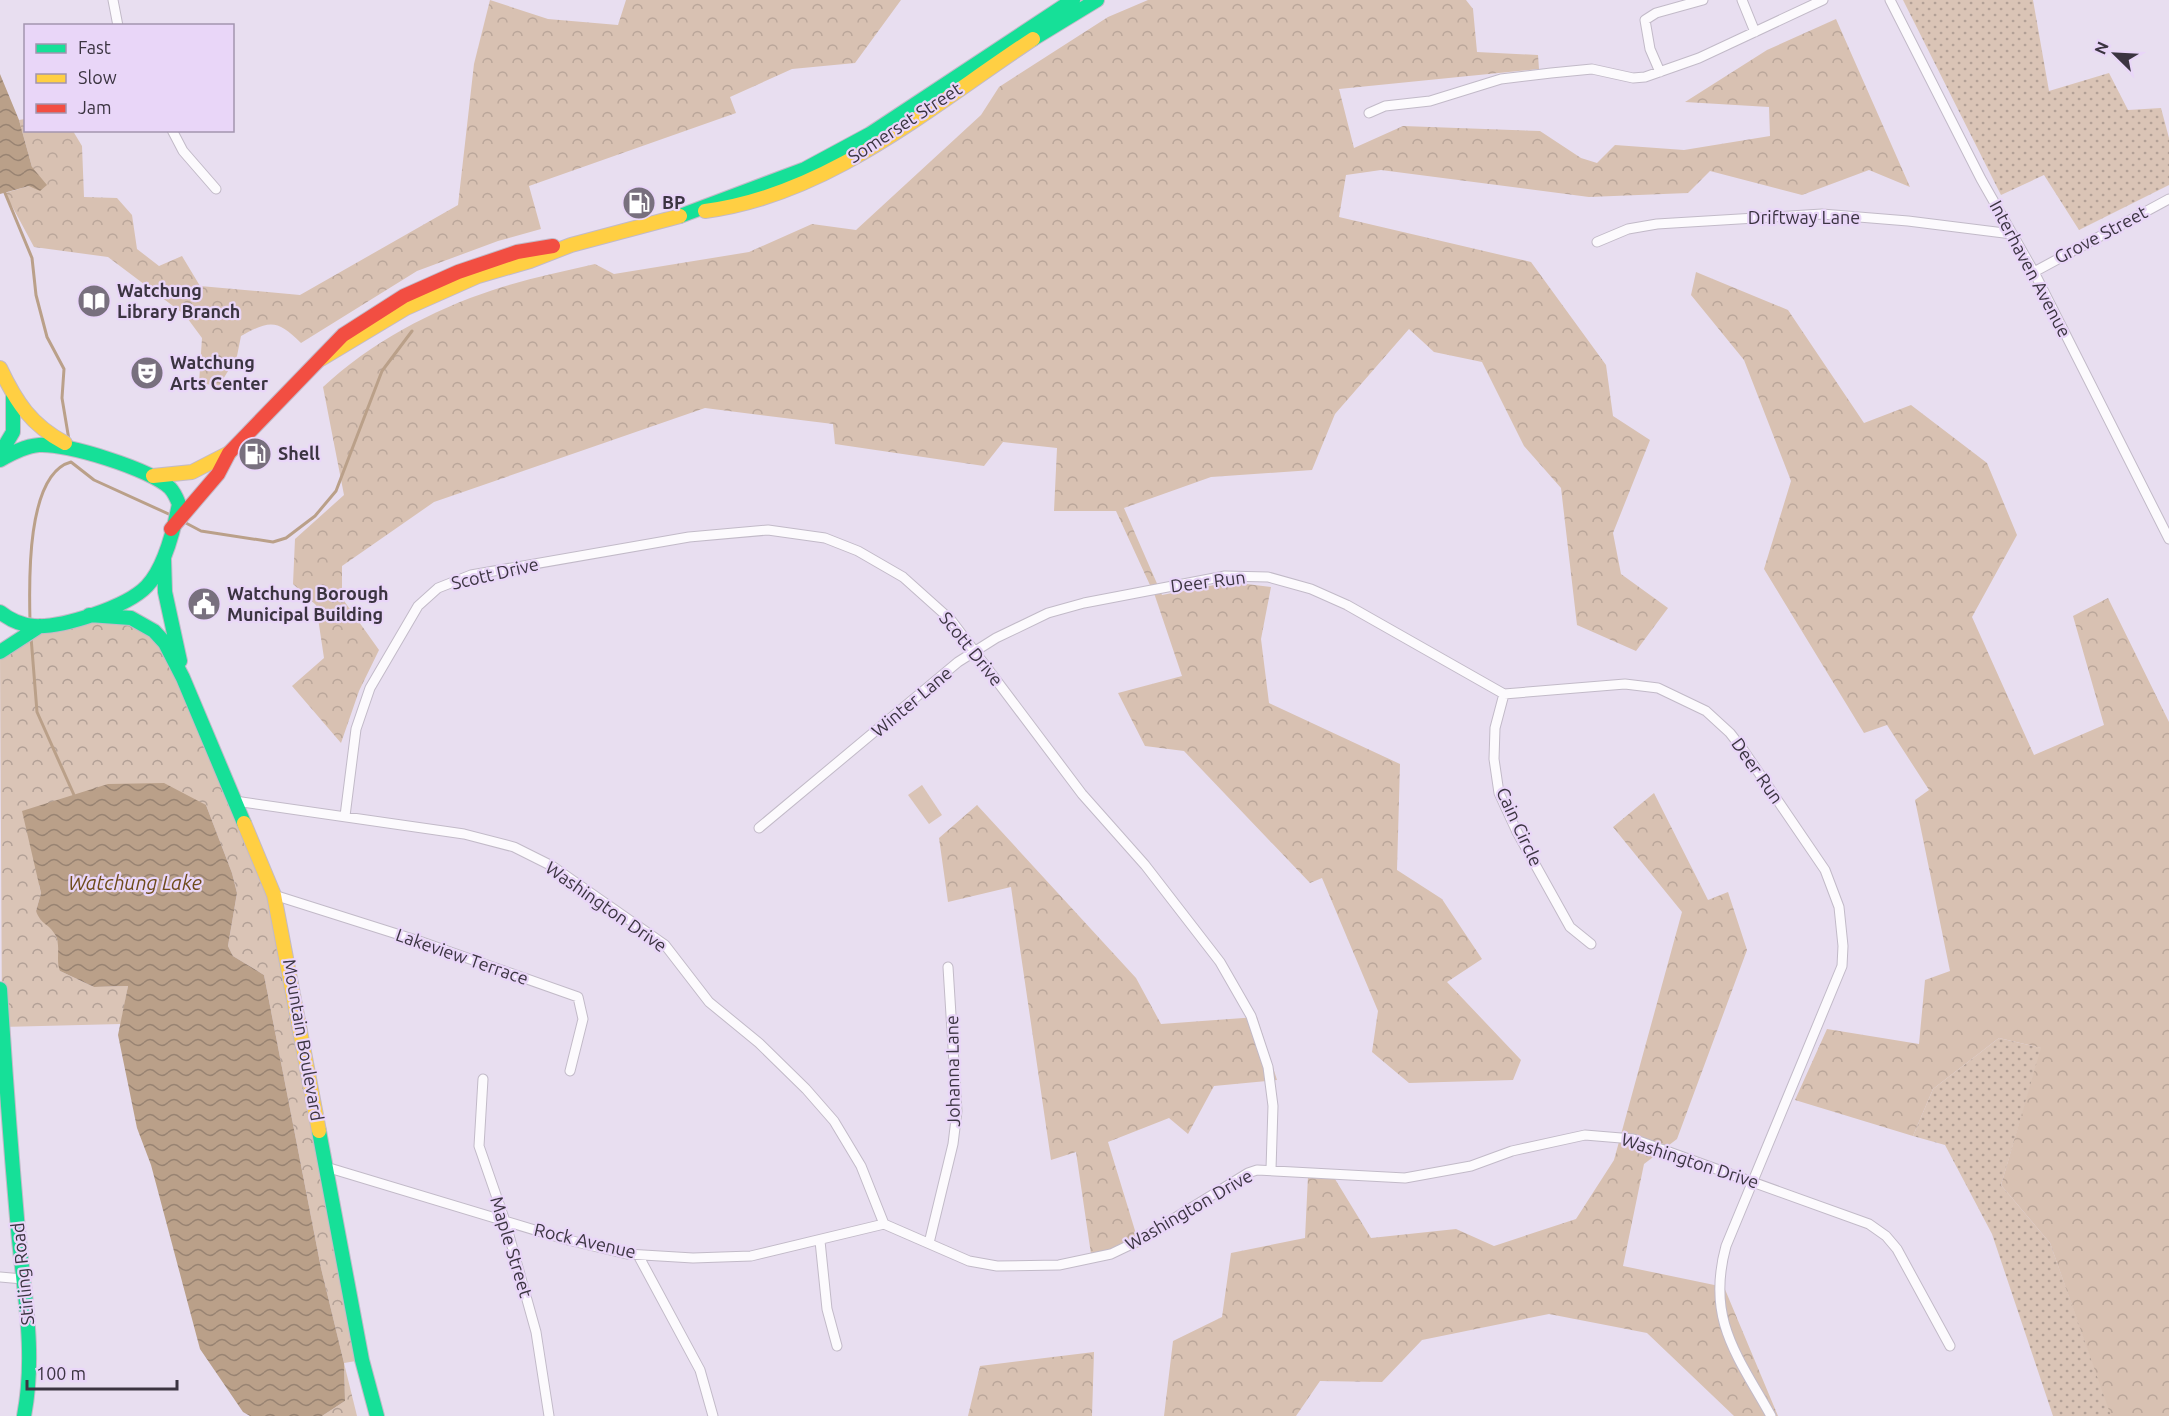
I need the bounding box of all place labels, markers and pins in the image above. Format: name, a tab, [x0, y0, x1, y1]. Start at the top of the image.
fuel station icon: BP	[621, 185, 657, 221]
place label: BP	[662, 192, 685, 212]
place label: Watchung Library Branch	[117, 280, 240, 321]
library icon: Watchung Library Branch	[76, 283, 112, 319]
place label: Watchung Arts Center	[170, 352, 269, 393]
theatre icon: Watchung Arts Center	[129, 355, 165, 391]
fuel station icon: Shell	[237, 436, 273, 472]
place label: Shell	[278, 443, 321, 463]
place label: Watchung Borough Municipal Building	[227, 583, 389, 624]
public building icon: Watchung Borough Municipal Building	[186, 586, 222, 622]

